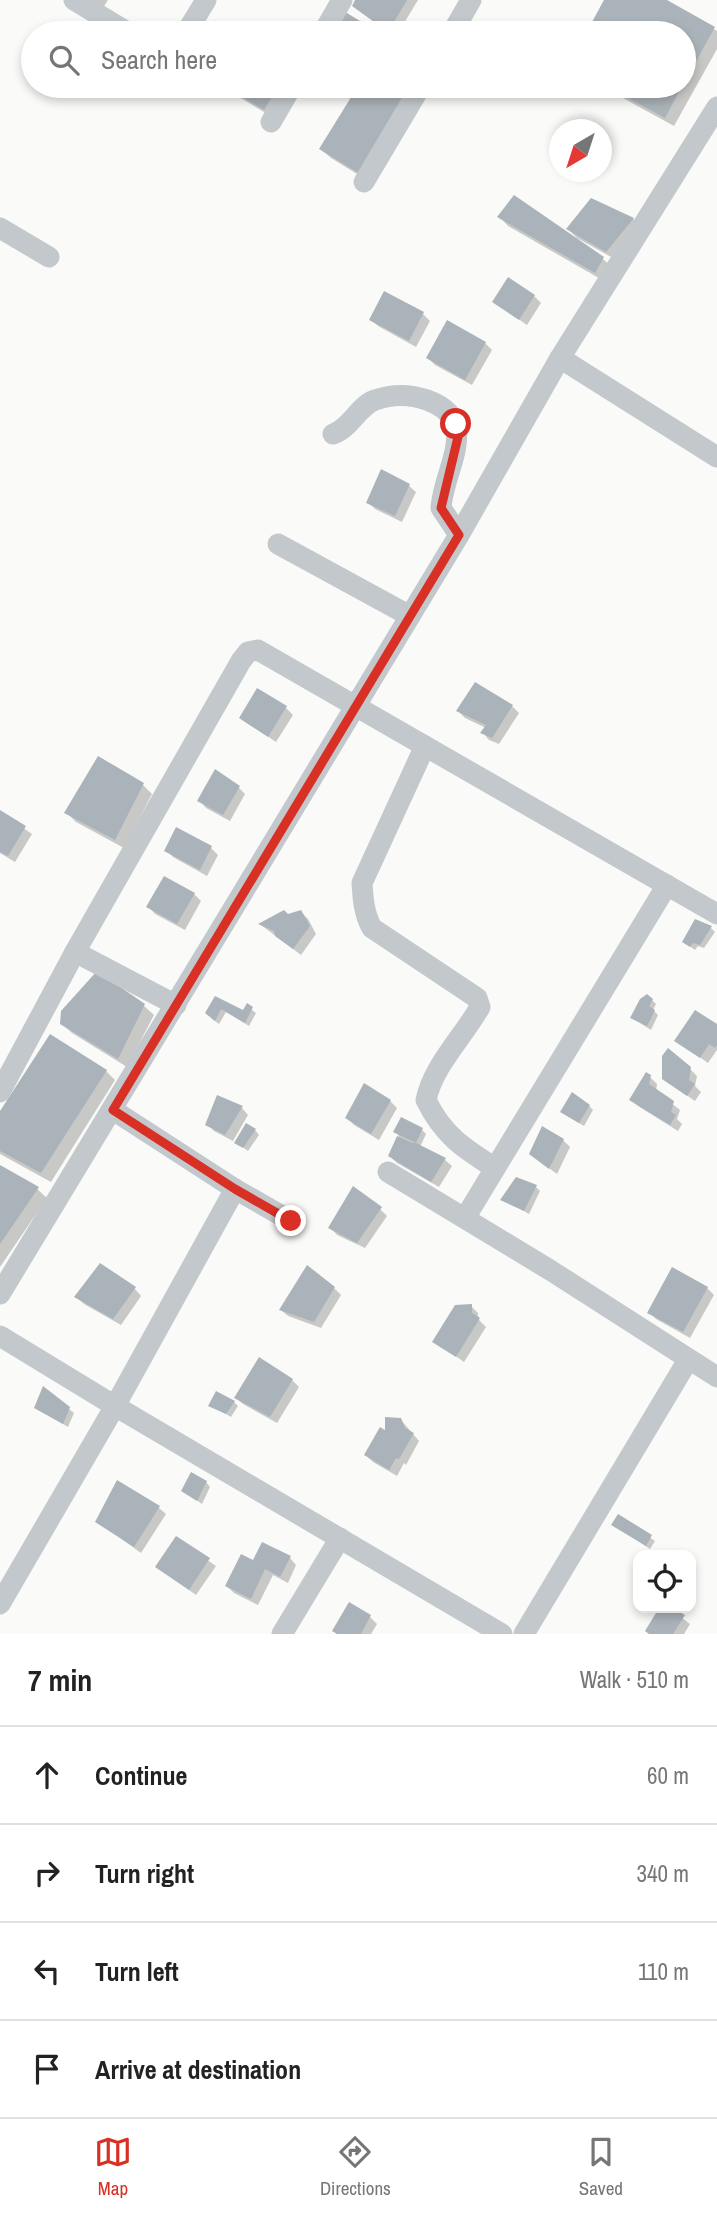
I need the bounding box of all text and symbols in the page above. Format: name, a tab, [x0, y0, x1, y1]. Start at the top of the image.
search box	[21, 21, 696, 98]
icon: search	[45, 41, 83, 79]
text: Search here	[101, 42, 217, 77]
north arrow	[549, 119, 612, 182]
route start	[440, 408, 471, 439]
route end	[275, 1205, 306, 1236]
map controls	[633, 1550, 696, 1613]
button: locate	[633, 1550, 696, 1613]
text: 7 min	[28, 1660, 92, 1700]
text: Walk · 510 m	[580, 1664, 689, 1695]
icon: ahead	[28, 1756, 66, 1794]
text: Continue	[95, 1758, 187, 1793]
text: 60 m	[647, 1760, 689, 1791]
icon: right	[28, 1854, 66, 1892]
text: Turn right	[95, 1856, 194, 1891]
text: 340 m	[637, 1858, 689, 1889]
icon: left	[28, 1952, 66, 1990]
text: Turn left	[95, 1954, 179, 1989]
text: 110 m	[638, 1956, 689, 1987]
icon: arrive	[28, 2050, 66, 2088]
text: Arrive at destination	[95, 2052, 301, 2087]
tab: Map	[94, 2133, 132, 2201]
tab: Directions	[320, 2133, 391, 2201]
tab: Saved	[579, 2133, 623, 2201]

